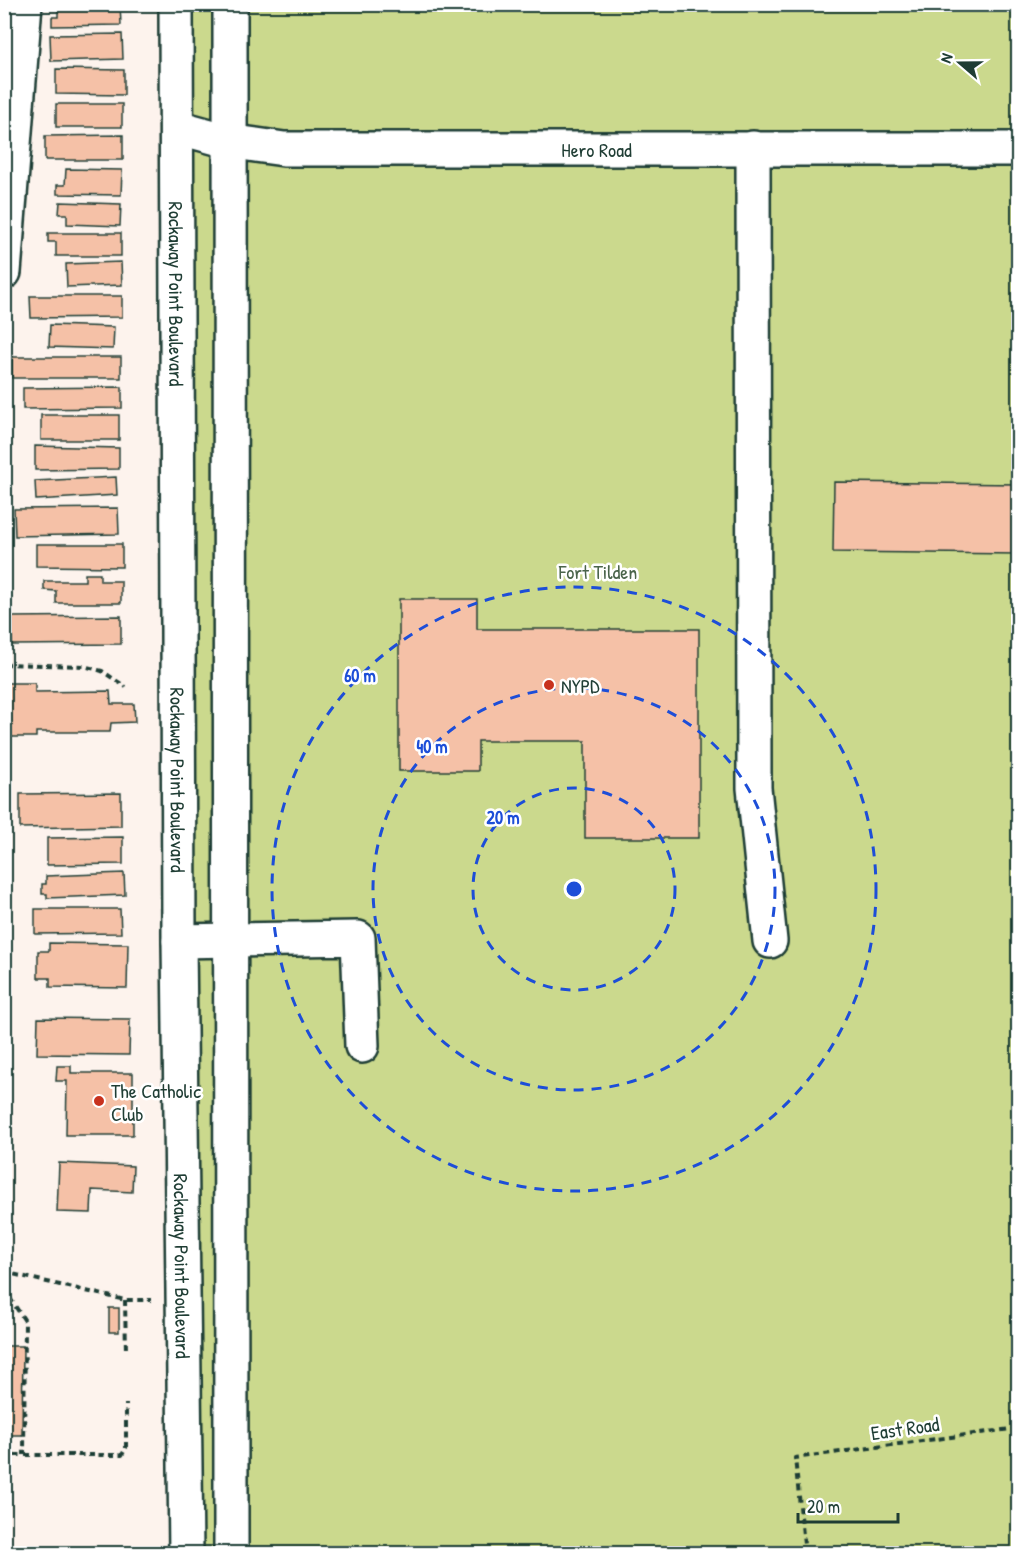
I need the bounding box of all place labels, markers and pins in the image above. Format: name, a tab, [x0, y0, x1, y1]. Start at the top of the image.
place label: NYPD	[561, 672, 600, 699]
marker: NYPD	[542, 678, 556, 692]
centre of rings	[564, 879, 584, 899]
place label: The Catholic Club	[111, 1077, 201, 1127]
marker: The Catholic Club	[92, 1094, 106, 1108]

